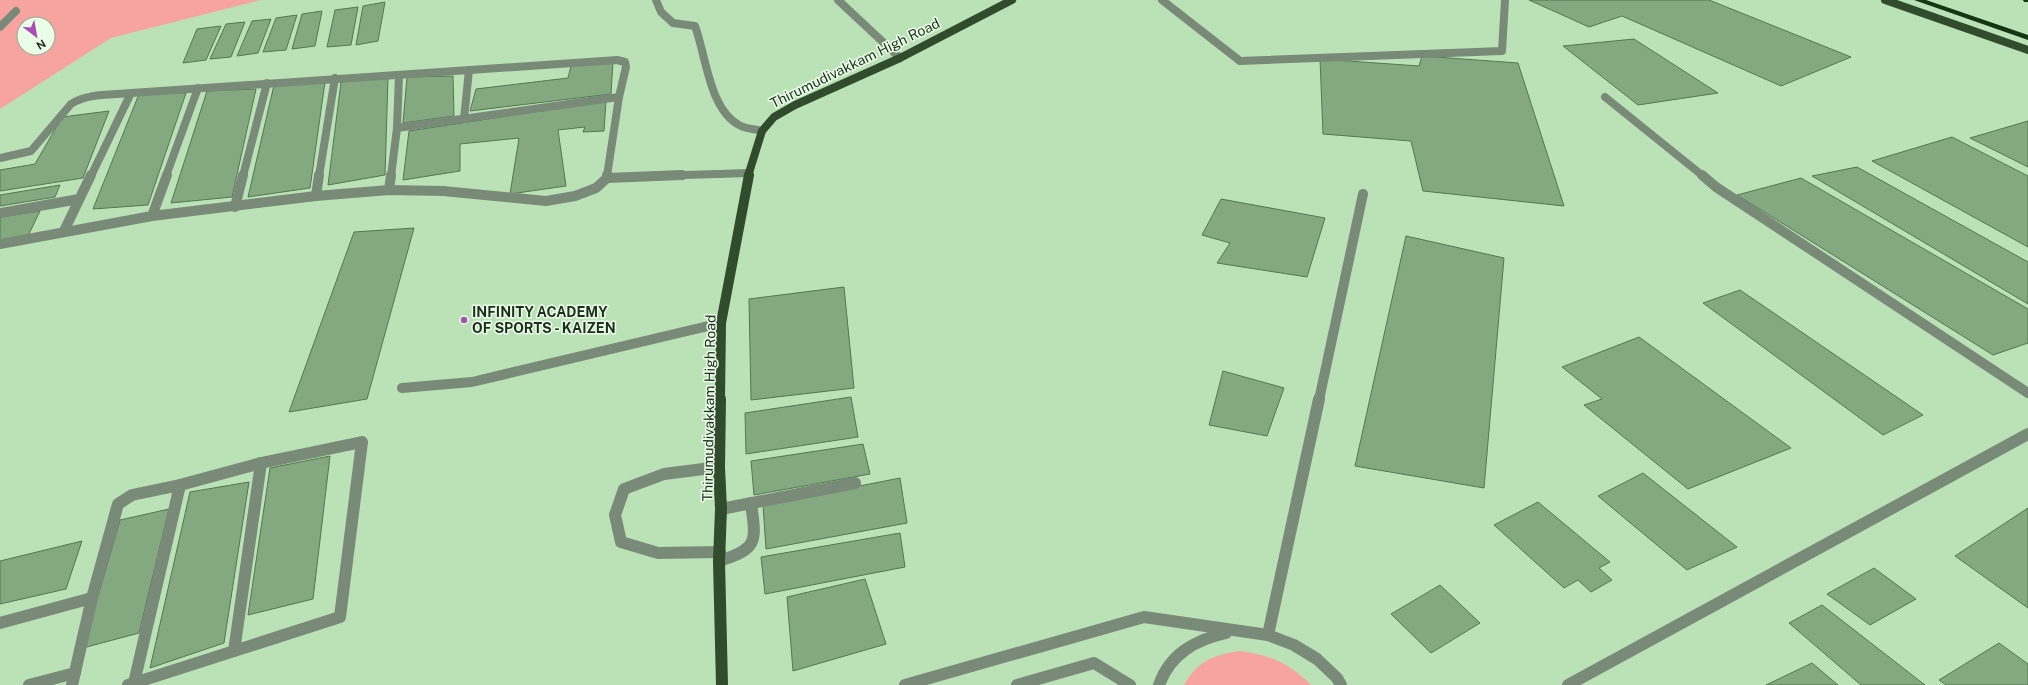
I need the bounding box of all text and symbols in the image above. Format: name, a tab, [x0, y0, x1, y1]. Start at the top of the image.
street label: Thirumudivakkam High Road	[768, 15, 942, 111]
north arrow	[16, 16, 56, 56]
text: N	[34, 37, 48, 52]
place label: INFINITY ACADEMY OF SPORTS - KAIZEN	[472, 304, 616, 336]
marker: INFINITY ACADEMY OF SPORTS - KAIZEN	[459, 315, 469, 325]
street label: Thirumudivakkam High Road	[699, 315, 719, 501]

